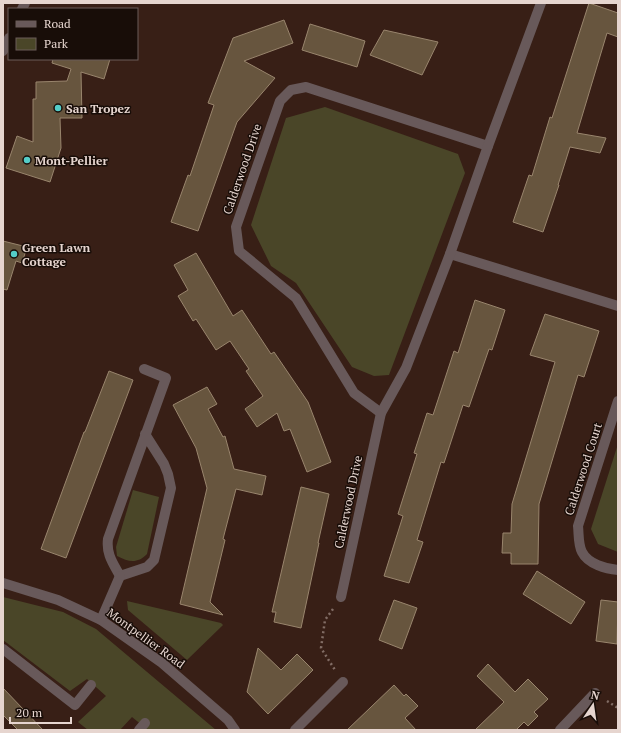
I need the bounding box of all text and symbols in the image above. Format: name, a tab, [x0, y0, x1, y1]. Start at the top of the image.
legend	[8, 8, 138, 60]
text: Road	[44, 16, 71, 31]
text: Park	[44, 36, 69, 51]
place label: San Tropez	[66, 101, 130, 116]
marker: San Tropez	[53, 103, 63, 113]
street label: Calderwood Drive	[219, 122, 265, 216]
place label: Mont-Pellier	[35, 153, 108, 168]
marker: Mont-Pellier	[22, 155, 32, 165]
place label: Green Lawn Cottage	[22, 240, 91, 269]
marker: Green Lawn Cottage	[9, 249, 19, 259]
street label: Calderwood Court	[561, 420, 605, 517]
street label: Calderwood Drive	[331, 454, 365, 550]
street label: Montpellier Road	[104, 605, 188, 671]
north arrow	[573, 685, 613, 725]
text: N	[590, 687, 602, 703]
scale bar	[10, 699, 71, 725]
text: 20 m	[16, 705, 43, 720]

